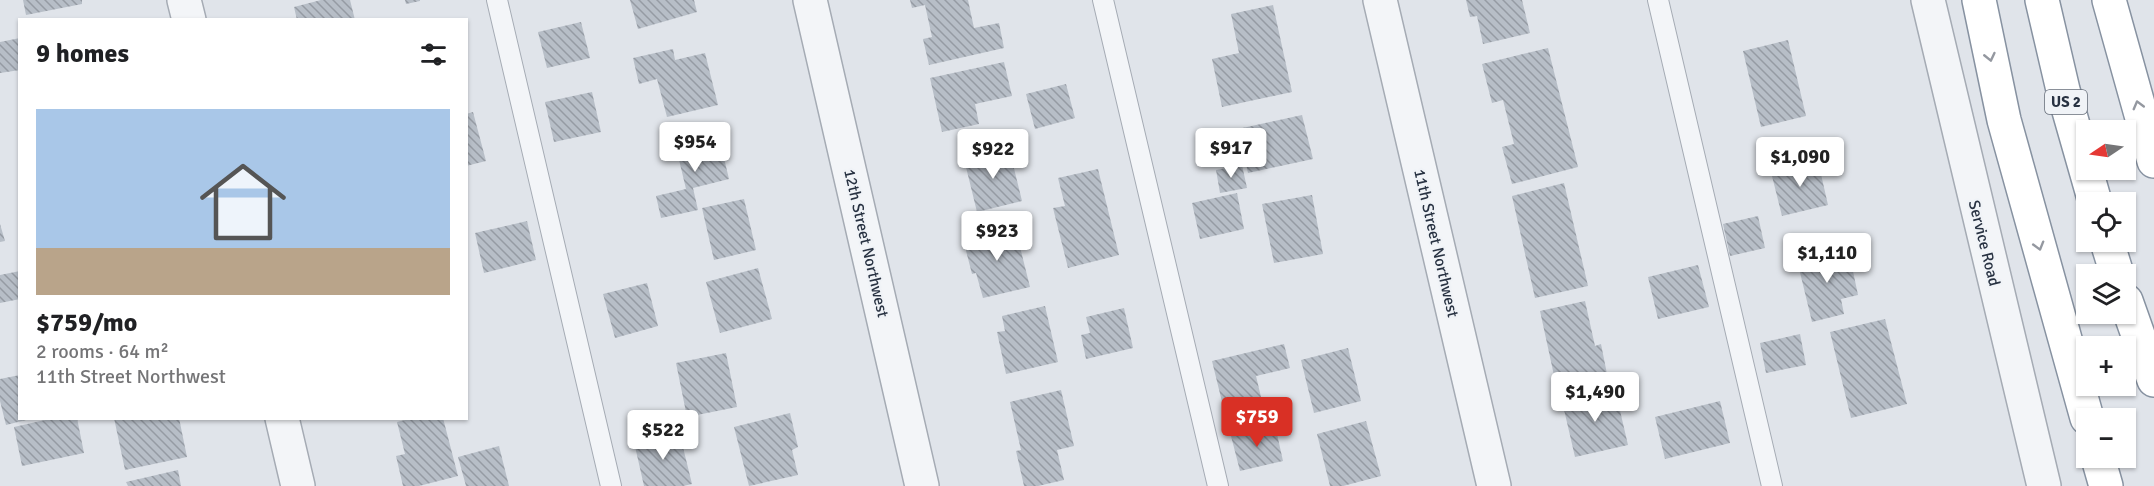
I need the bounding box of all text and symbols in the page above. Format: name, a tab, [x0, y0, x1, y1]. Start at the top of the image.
text: 9 homes	[36, 38, 129, 70]
icon: filters	[417, 38, 450, 71]
one-way arrow	[1983, 52, 1996, 62]
road number: US 2	[2045, 90, 2087, 114]
one-way arrow	[2133, 100, 2146, 110]
north arrow	[2076, 120, 2136, 180]
map controls	[2076, 120, 2136, 468]
pin: $954	[659, 122, 731, 173]
pin: $917	[1195, 128, 1267, 179]
text: $954	[673, 129, 717, 154]
pin: $922	[957, 129, 1029, 180]
text: $917	[1209, 135, 1253, 160]
text: $922	[971, 136, 1015, 161]
pin: $1,090	[1751, 137, 1849, 188]
text: $1,090	[1770, 144, 1830, 169]
icon: home	[189, 148, 297, 256]
street label: 12th Street Northwest	[839, 167, 893, 320]
street label: 11th Street Northwest	[1409, 167, 1463, 320]
button: locate	[2076, 192, 2136, 252]
street label: Service Road	[1964, 198, 2004, 288]
pin: $923	[961, 211, 1033, 262]
text: $923	[975, 218, 1019, 243]
pin: $1,110	[1778, 233, 1876, 284]
text: $1,110	[1797, 240, 1857, 265]
one-way arrow	[2031, 241, 2044, 251]
button: layers	[2076, 264, 2136, 324]
text: $759/mo	[36, 307, 137, 339]
button: +	[2076, 336, 2136, 396]
text: 2 rooms · 64 m²	[36, 339, 169, 364]
text: 11th Street Northwest	[36, 364, 226, 389]
pin: $1,490	[1546, 372, 1644, 423]
text: $1,490	[1565, 379, 1625, 404]
pin: $759	[1221, 397, 1293, 448]
text: $759	[1235, 404, 1279, 429]
button: −	[2076, 408, 2136, 468]
pin: $522	[627, 410, 699, 461]
text: $522	[641, 417, 685, 442]

